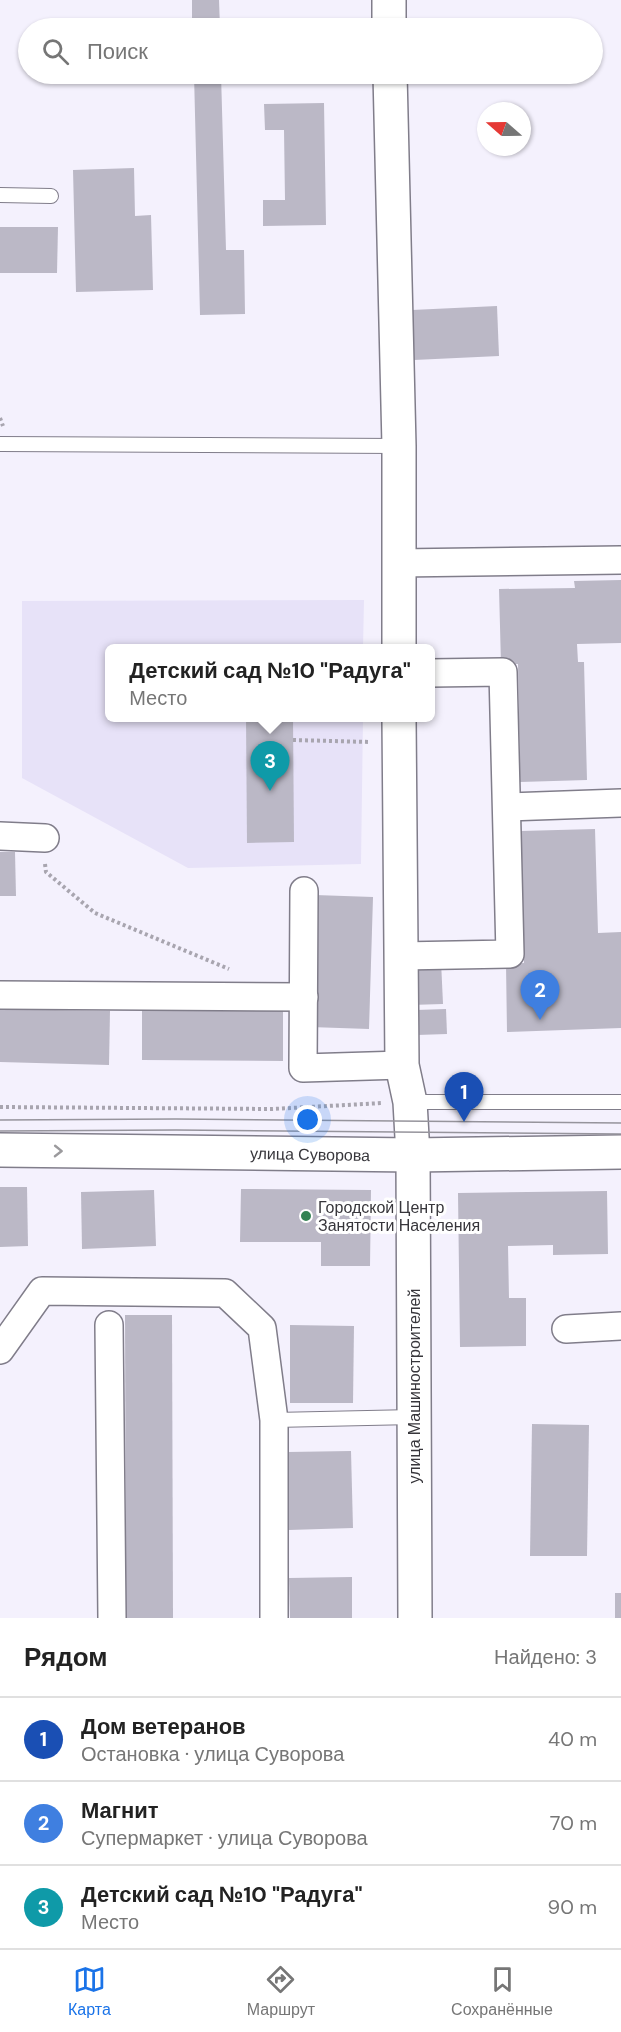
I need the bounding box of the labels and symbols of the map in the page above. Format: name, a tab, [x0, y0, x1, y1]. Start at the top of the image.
north arrow	[477, 102, 531, 156]
pin: 3	[250, 742, 290, 791]
pin: 2	[520, 970, 560, 1020]
pin: 1	[444, 1072, 484, 1122]
your location	[293, 1105, 322, 1134]
street label: улица Суворова	[250, 1143, 370, 1166]
one-way arrow	[54, 1144, 63, 1157]
place label: Городской Центр Занятости Населения	[318, 1197, 480, 1236]
marker: Городской Центр Занятости Населения	[299, 1209, 313, 1223]
street label: улица Машиностроителей	[404, 1289, 425, 1483]

